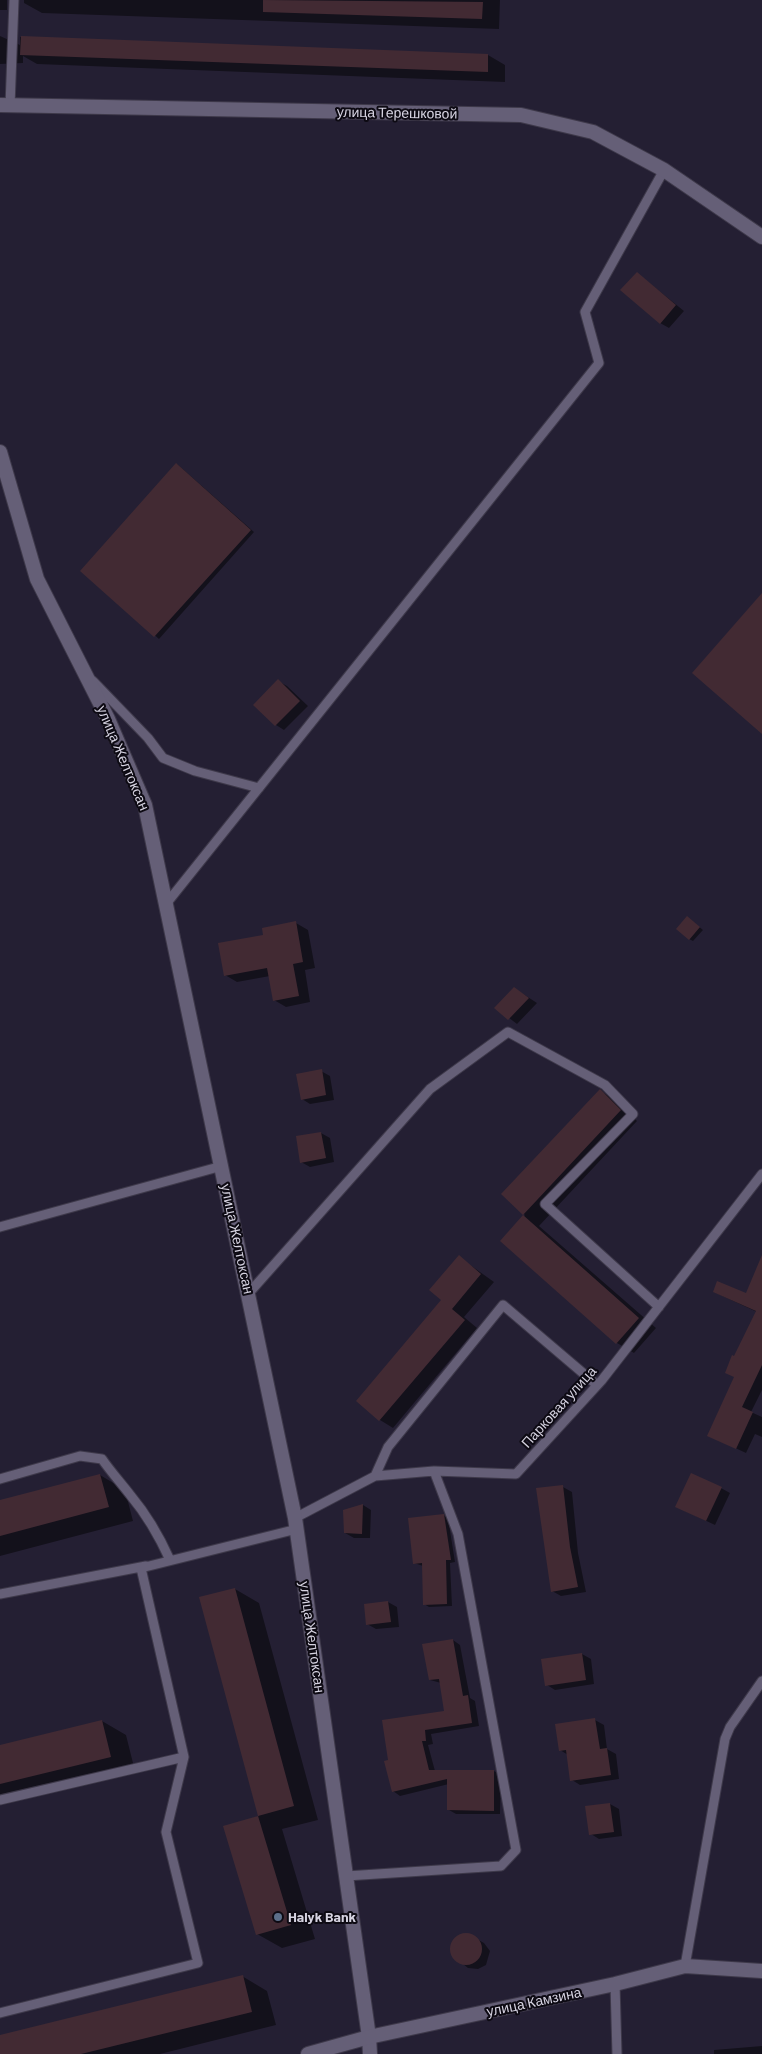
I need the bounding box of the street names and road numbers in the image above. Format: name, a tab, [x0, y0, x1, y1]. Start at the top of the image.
street label: улица Терешковой	[337, 104, 457, 122]
street label: улица Желтоксан	[93, 703, 153, 813]
street label: улица Желтоксан	[217, 1182, 257, 1296]
street label: Парковая улица	[518, 1363, 600, 1451]
street label: улица Желтоксан	[296, 1580, 328, 1694]
street label: улица Камзина	[485, 1984, 583, 2020]

